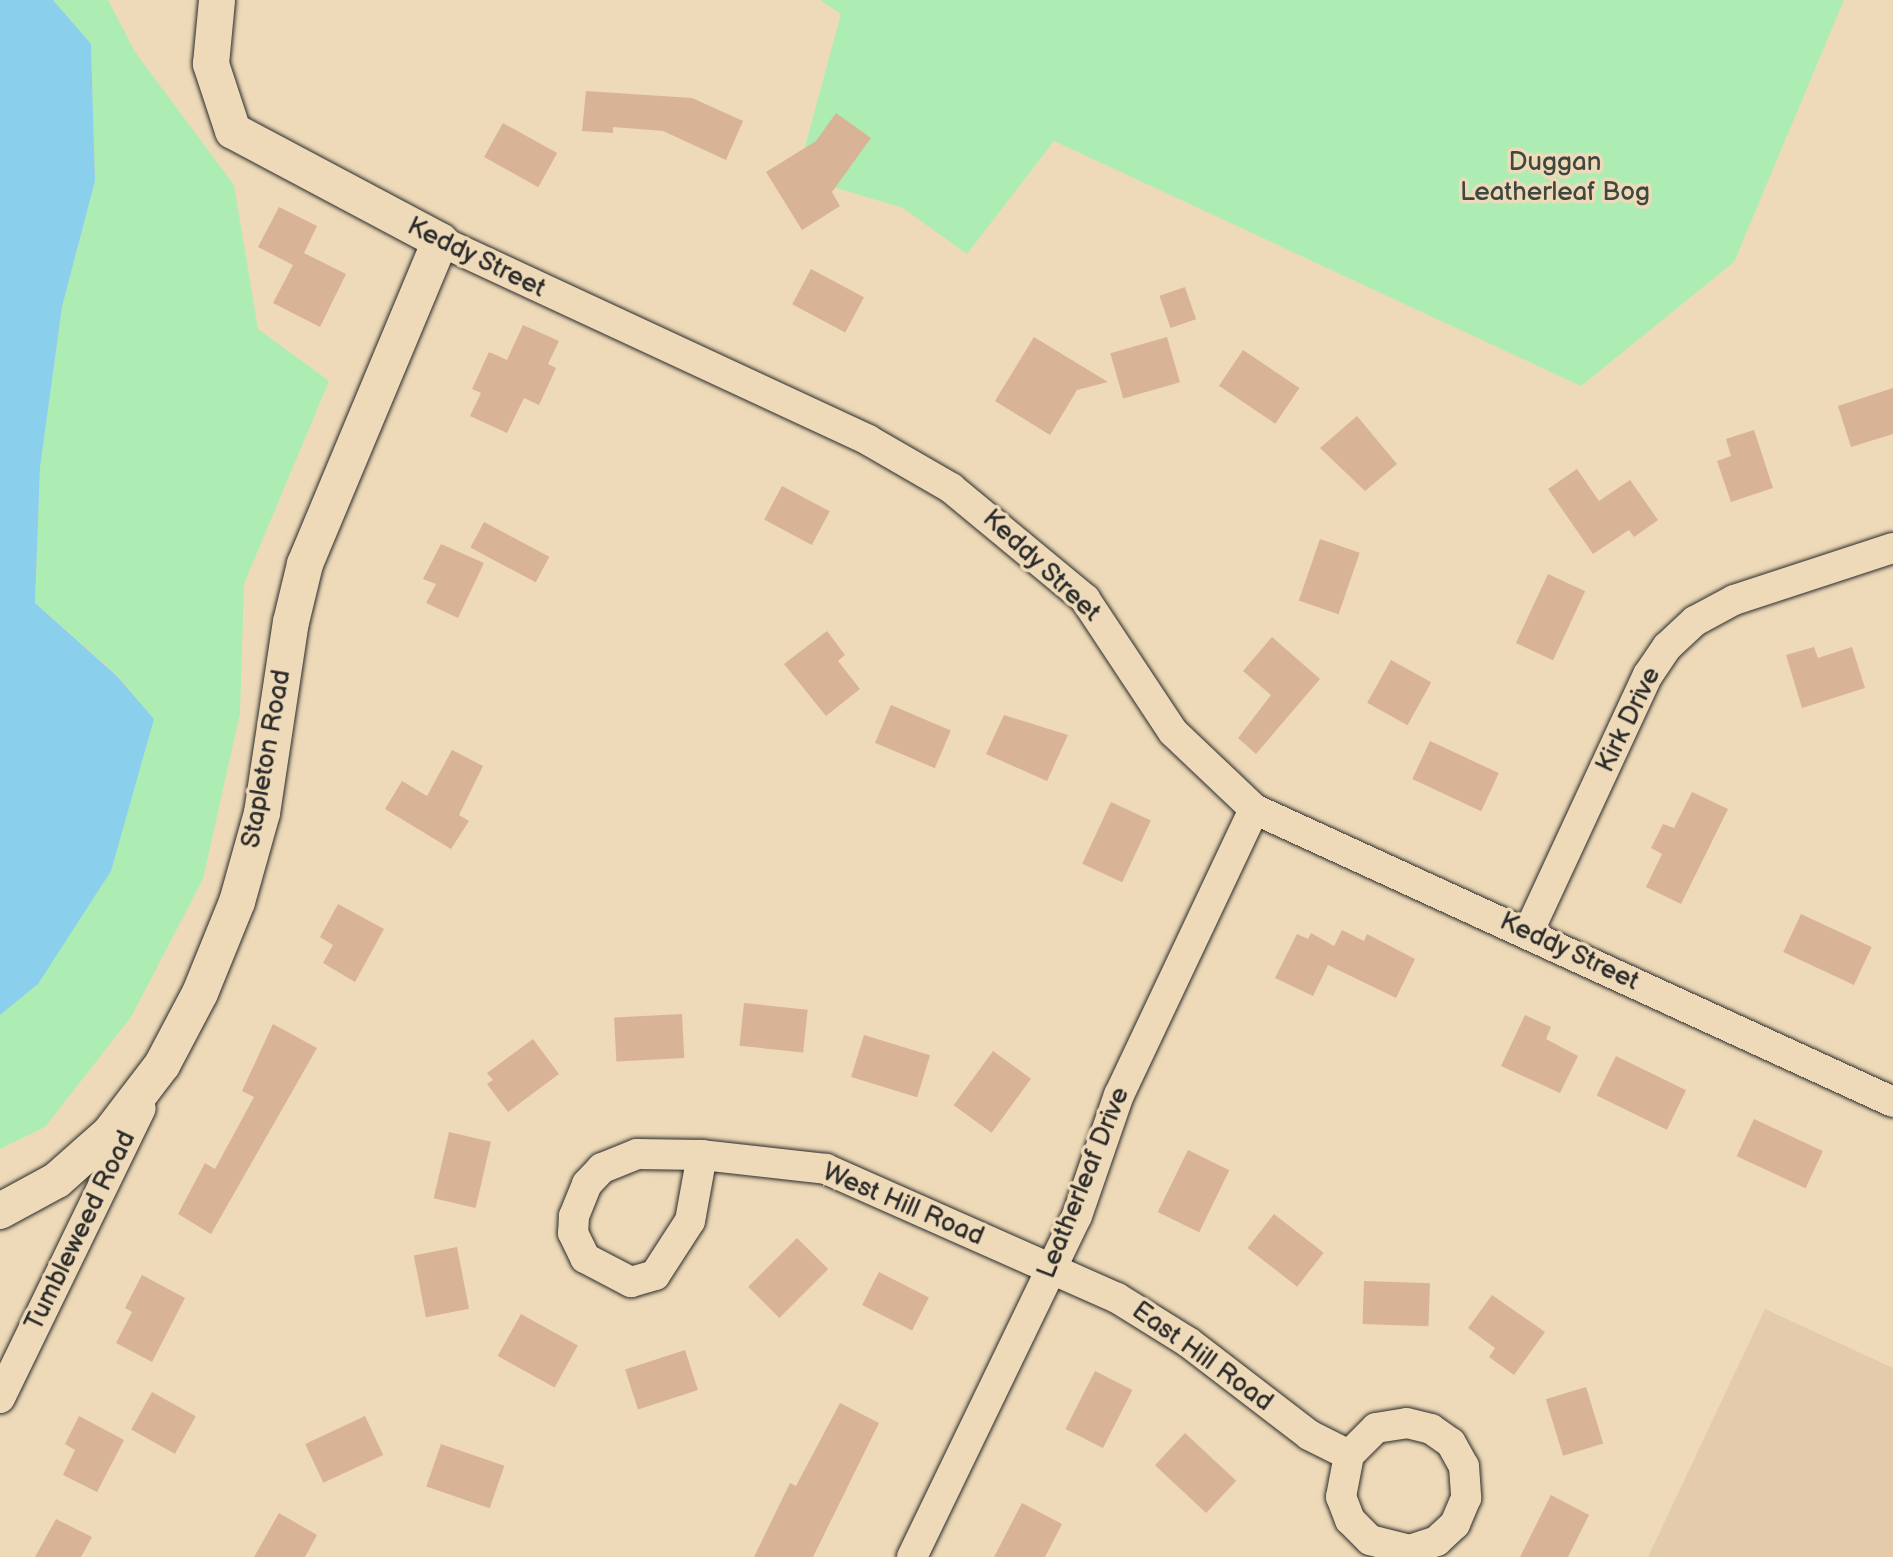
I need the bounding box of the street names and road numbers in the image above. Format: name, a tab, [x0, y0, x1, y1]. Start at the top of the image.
street label: Keddy Street	[401, 211, 551, 305]
street label: Keddy Street	[975, 503, 1107, 629]
street label: Kirk Drive	[1590, 662, 1668, 778]
street label: Stapleton Road	[236, 668, 298, 850]
street label: Keddy Street	[1494, 906, 1644, 998]
street label: Leatherleaf Drive	[1031, 1083, 1137, 1283]
street label: Tumbleweed Road	[19, 1126, 143, 1336]
street label: West Hill Road	[818, 1157, 988, 1253]
street label: East Hill Road	[1126, 1296, 1278, 1418]

